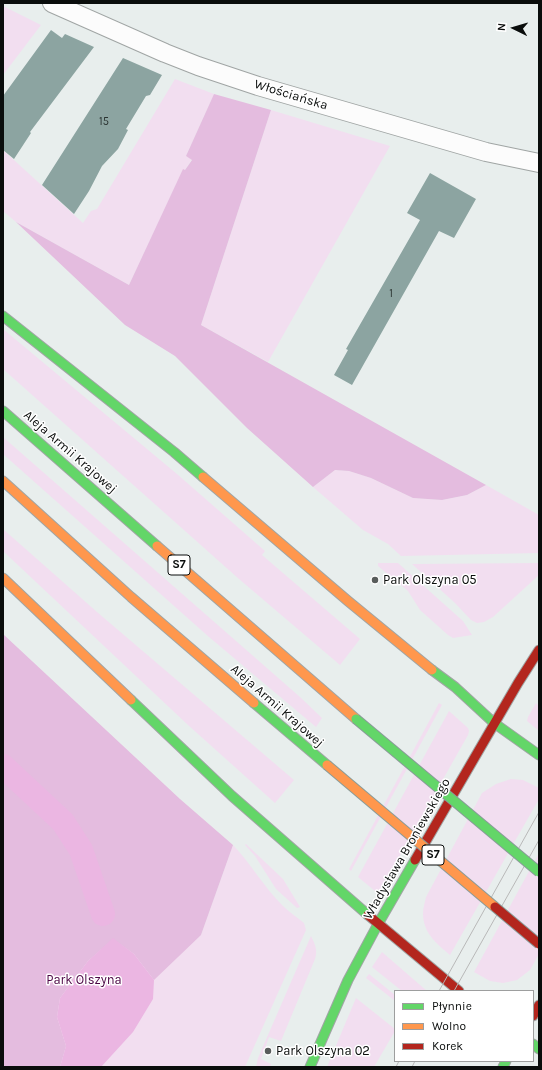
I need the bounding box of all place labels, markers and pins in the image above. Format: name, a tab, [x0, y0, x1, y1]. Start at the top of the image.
place label: Park Olszyna 05	[383, 572, 477, 588]
marker: Park Olszyna 05	[370, 575, 380, 585]
place label: Park Olszyna 02	[276, 1043, 370, 1059]
marker: Park Olszyna 02	[263, 1046, 273, 1056]

